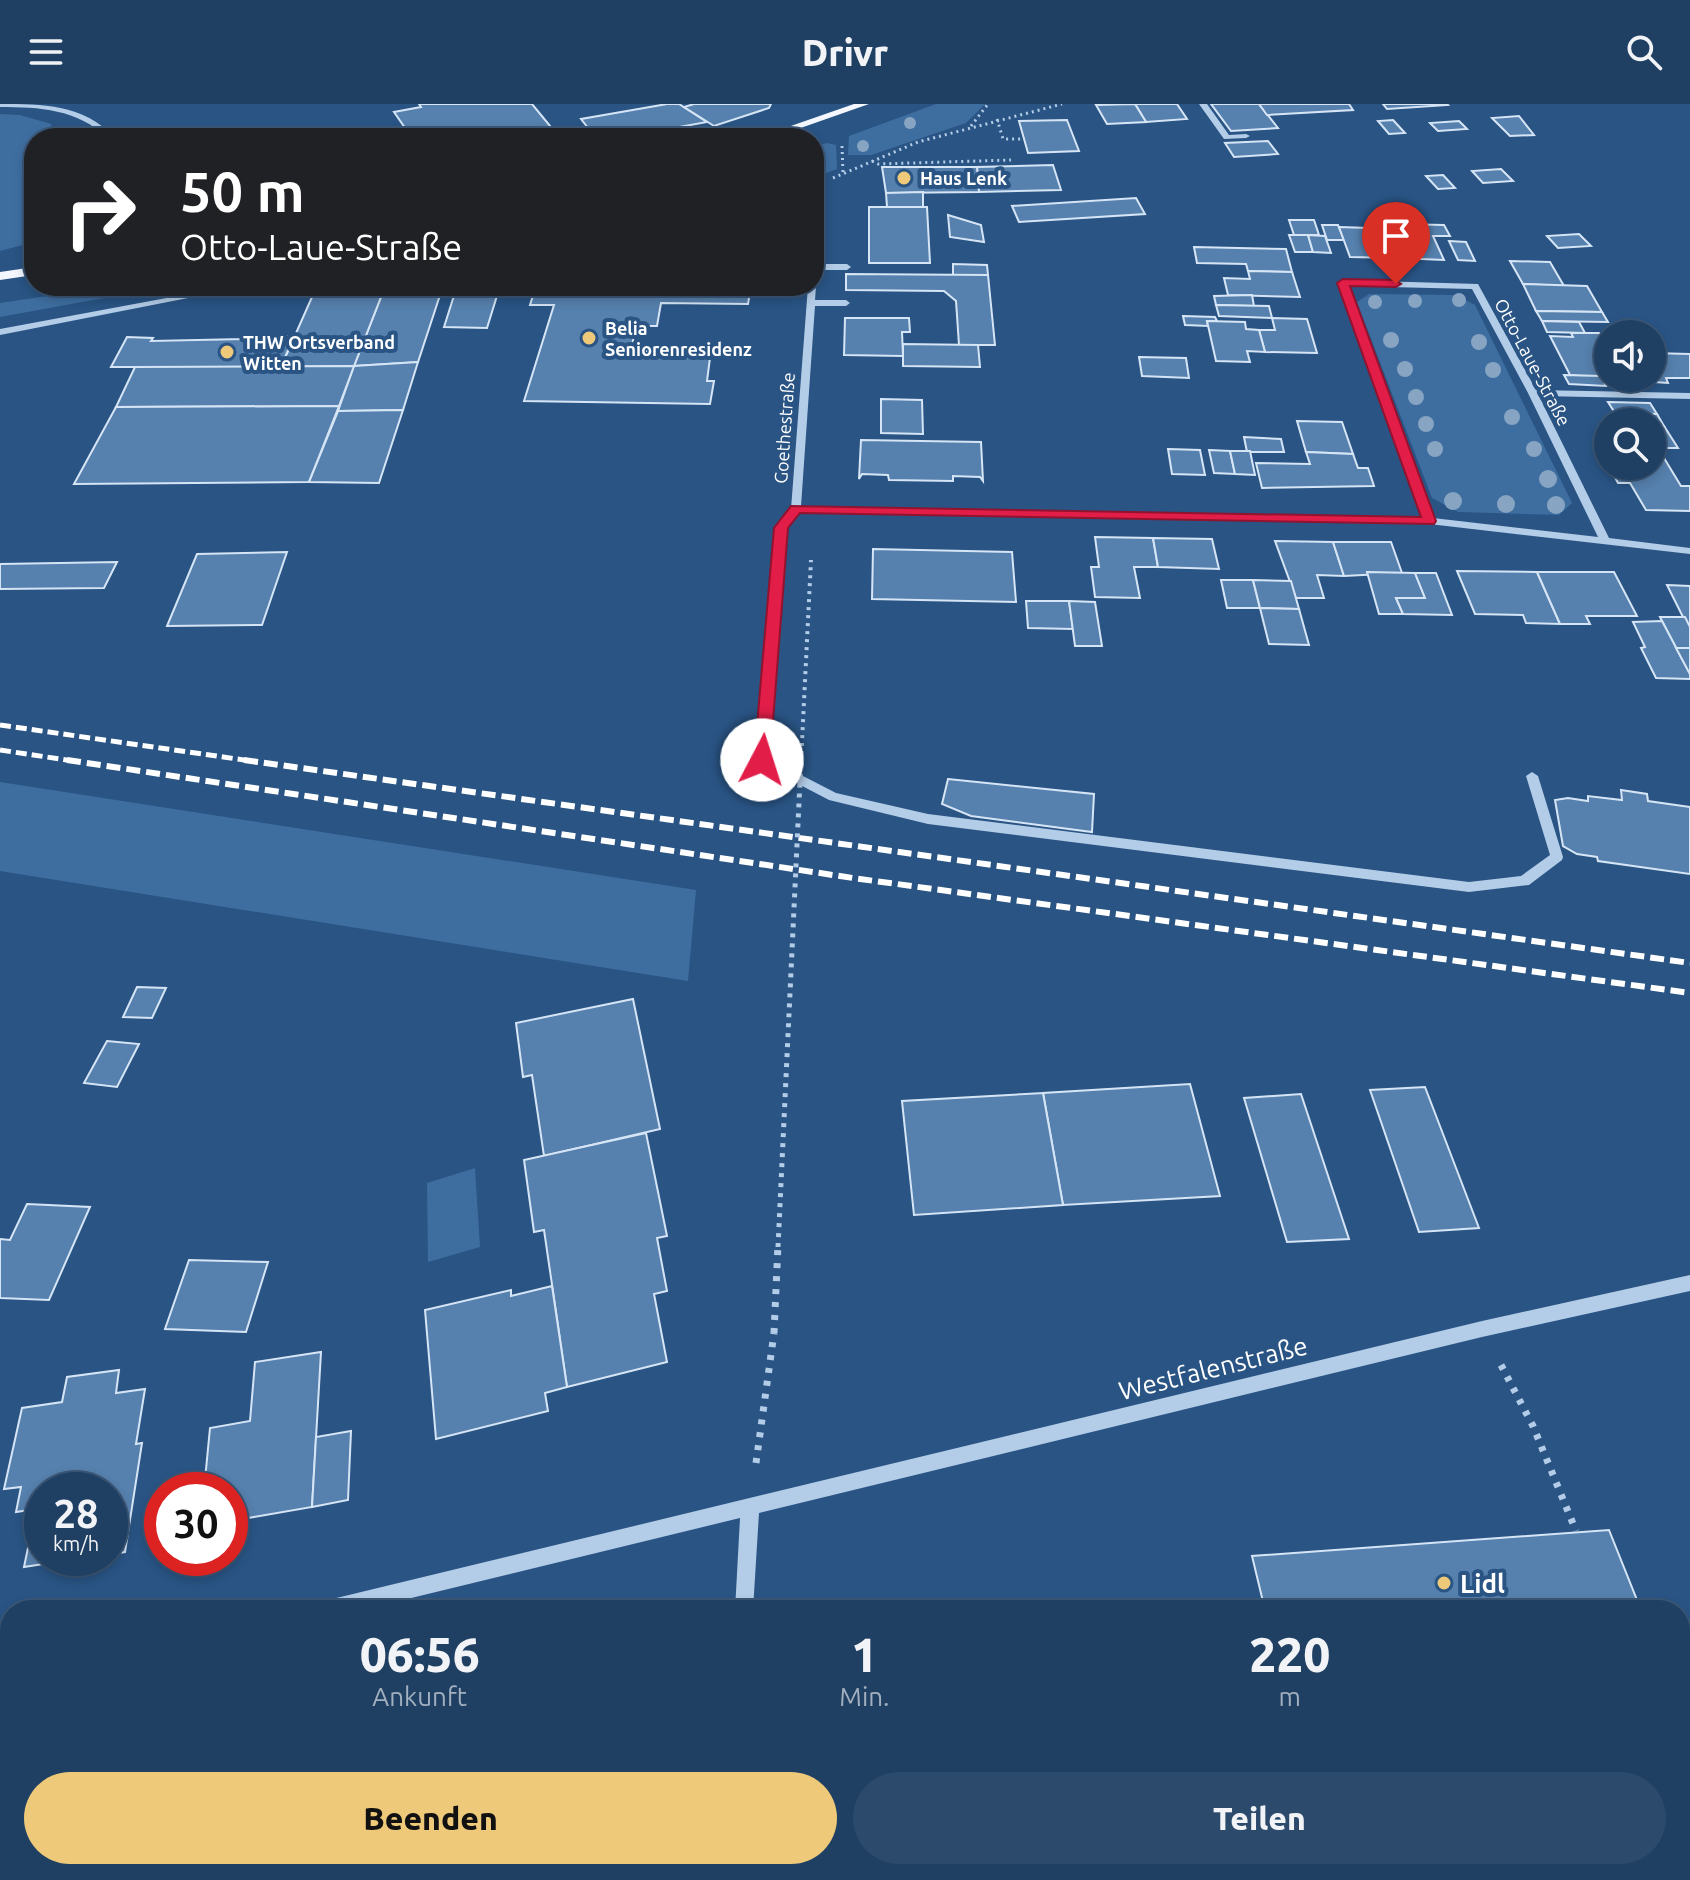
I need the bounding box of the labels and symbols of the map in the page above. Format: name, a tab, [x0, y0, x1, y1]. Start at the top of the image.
place label: Haus Lenk	[920, 168, 1007, 188]
marker: Haus Lenk	[895, 169, 913, 187]
pin	[1362, 202, 1430, 284]
street label: Otto-Laue-Straße	[1491, 295, 1575, 429]
place label: Belia Seniorenresidenz	[605, 318, 752, 359]
marker: Belia Seniorenresidenz	[580, 329, 598, 347]
place label: THW Ortsverband Witten	[243, 332, 395, 373]
marker: THW Ortsverband Witten	[218, 343, 236, 361]
street label: Goethestraße	[770, 372, 798, 484]
position arrow	[720, 718, 804, 802]
street label: Westfalenstraße	[1116, 1331, 1310, 1405]
speed limit sign: 30	[144, 1472, 248, 1576]
place label: Lidl	[1460, 1569, 1505, 1598]
marker: Lidl	[1435, 1574, 1453, 1592]

